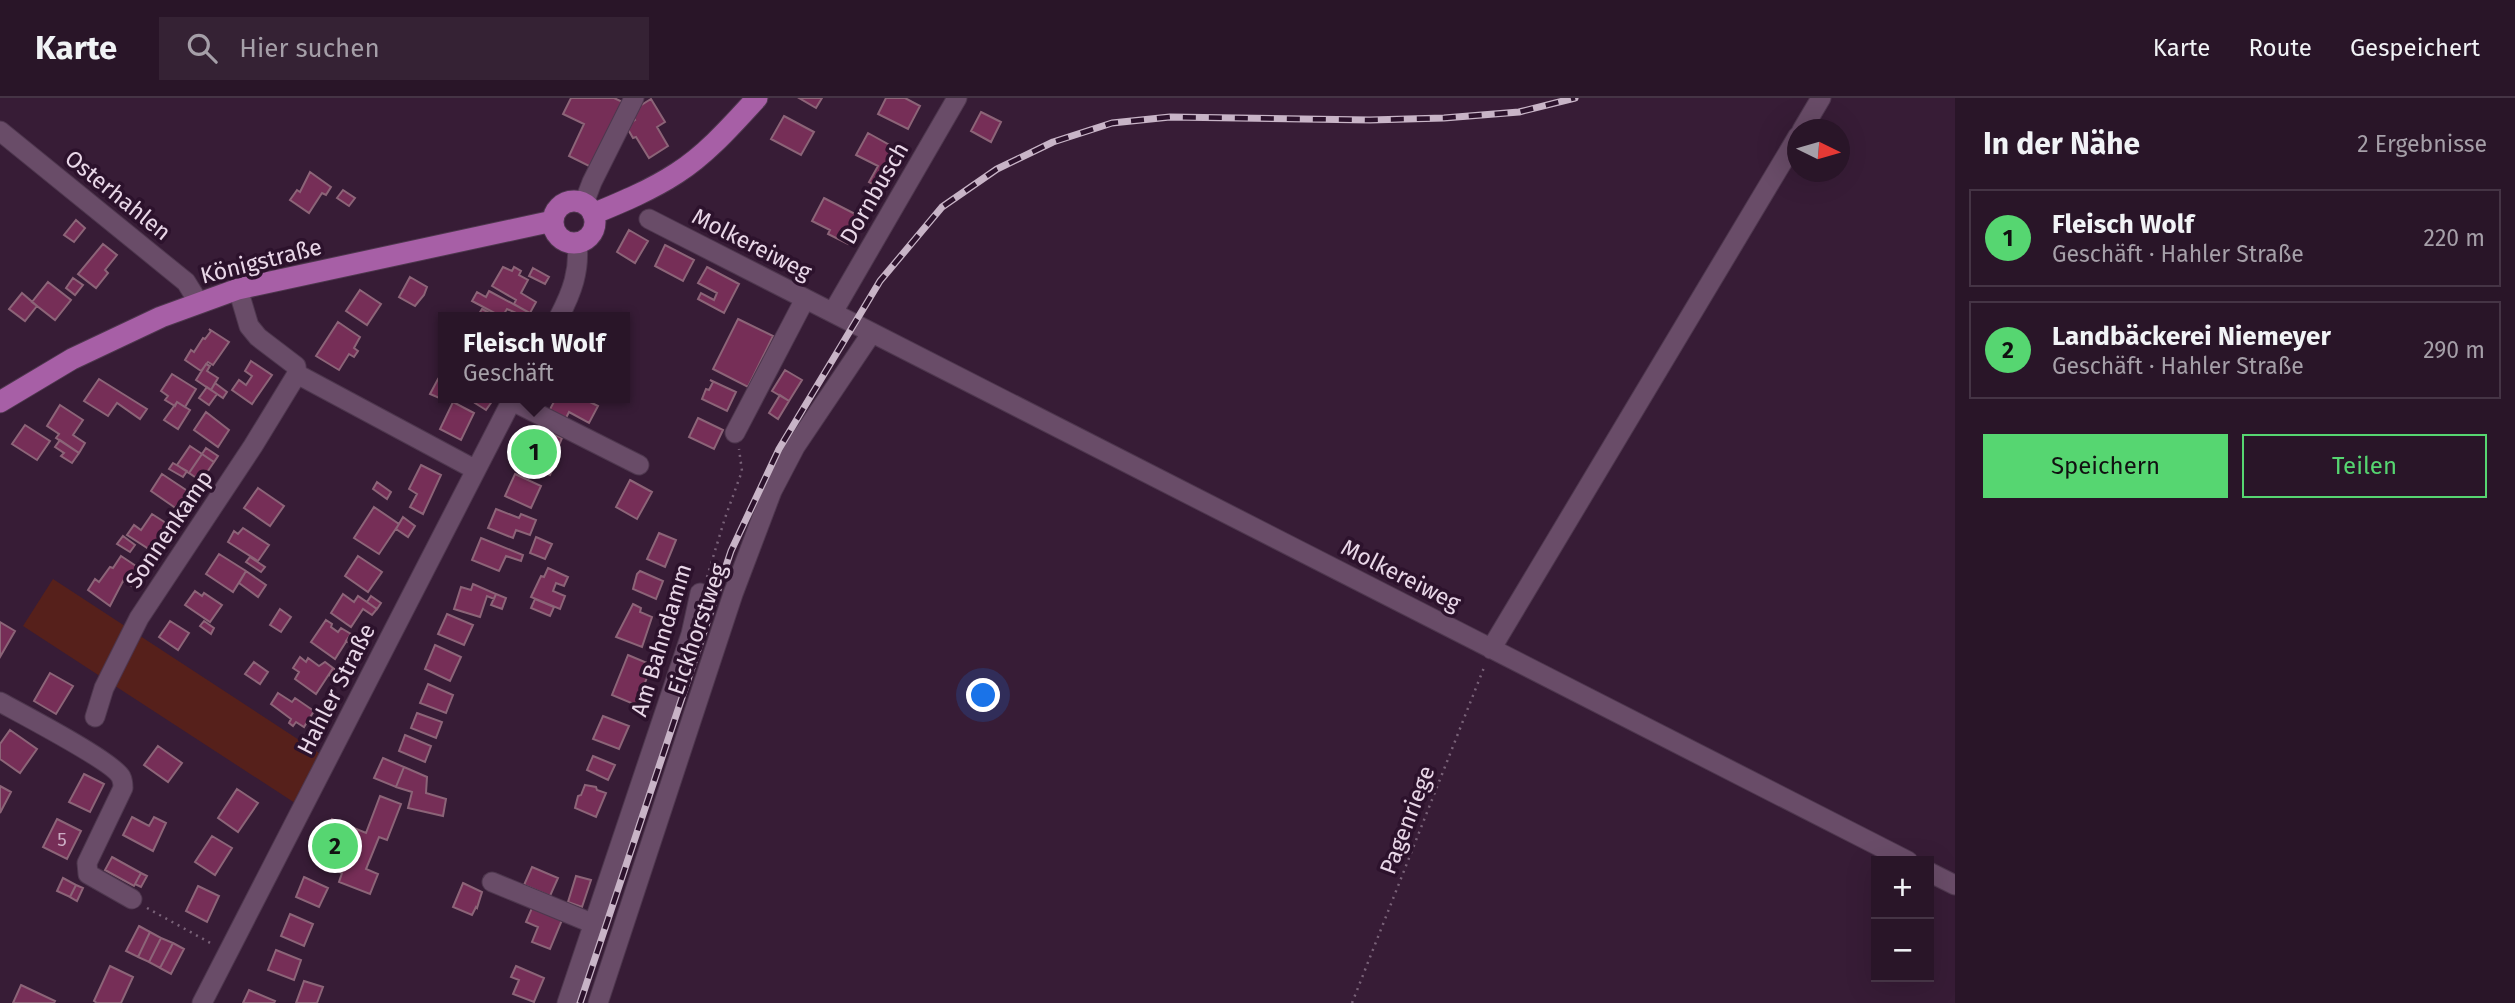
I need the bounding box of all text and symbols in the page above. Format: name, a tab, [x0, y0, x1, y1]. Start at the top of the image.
search box	[159, 17, 649, 80]
text: Karte	[35, 28, 117, 68]
icon: search	[183, 29, 221, 67]
text: Hier suchen	[239, 33, 380, 64]
text: Karte	[2153, 34, 2210, 62]
text: Route	[2248, 34, 2312, 62]
text: Gespeichert	[2350, 34, 2480, 62]
north arrow	[1787, 119, 1850, 182]
text: In der Nähe	[1983, 126, 2140, 162]
text: 2 Ergebnisse	[2357, 130, 2487, 158]
street label: Dornbusch	[834, 137, 914, 249]
street label: Osterhahlen	[59, 144, 177, 246]
street label: Molkereiweg	[688, 202, 816, 286]
text: Fleisch Wolf	[2052, 209, 2194, 240]
text: 1	[2003, 224, 2013, 252]
text: 220 m	[2424, 224, 2485, 252]
street label: Königstraße	[197, 232, 325, 290]
text: Geschäft · Hahler Straße	[2052, 240, 2304, 268]
popup	[438, 312, 630, 403]
text: Landbäckerei Niemeyer	[2052, 321, 2331, 352]
text: Fleisch Wolf	[463, 328, 605, 359]
text: 2	[2002, 336, 2014, 364]
text: 290 m	[2423, 336, 2485, 364]
text: Geschäft · Hahler Straße	[2052, 352, 2304, 380]
text: Geschäft	[463, 359, 554, 387]
pin: 1	[511, 426, 557, 478]
button: Speichern	[1983, 434, 2228, 498]
button: Teilen	[2242, 434, 2487, 498]
street label: Sonnenkamp	[119, 465, 219, 593]
street label: Molkereiweg	[1337, 533, 1465, 617]
street label: Am Bahndamm	[624, 560, 698, 720]
street label: Eickhorstweg	[661, 560, 733, 698]
street label: Hahler Straße	[291, 619, 381, 759]
your location	[966, 678, 1000, 712]
street label: Pagenriege	[1374, 762, 1440, 878]
pin: 2	[312, 820, 358, 872]
house number: 5	[57, 828, 67, 851]
map controls	[1871, 856, 1934, 982]
button: +	[1871, 856, 1934, 919]
button: −	[1871, 919, 1934, 982]

